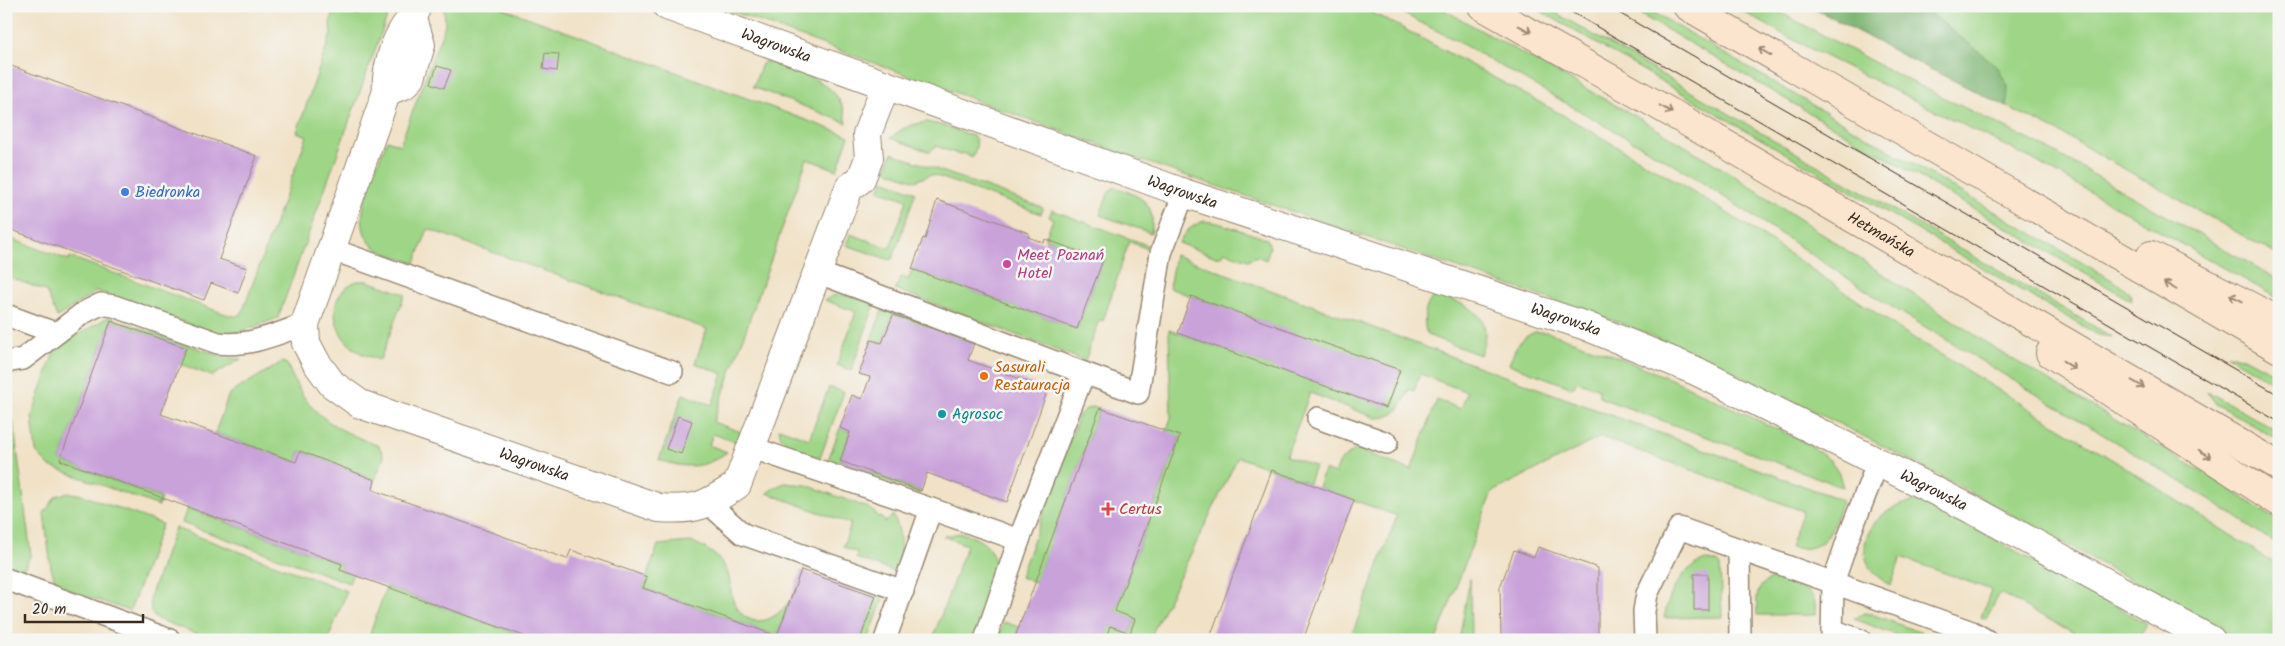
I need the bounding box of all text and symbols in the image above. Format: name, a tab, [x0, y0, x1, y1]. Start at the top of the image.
street label: Wagrowska	[738, 21, 815, 70]
one-way arrow	[1517, 25, 1531, 35]
one-way arrow	[1757, 47, 1772, 57]
one-way arrow	[1658, 105, 1673, 115]
street label: Wagrowska	[1144, 168, 1221, 216]
place label: Biedronka	[135, 180, 200, 205]
marker: Biedronka	[119, 186, 131, 198]
street label: Hetmańska	[1842, 205, 1920, 264]
place label: Meet Poznań Hotel	[1017, 243, 1104, 286]
marker: Meet Poznań Hotel	[1001, 258, 1013, 270]
one-way arrow	[2163, 281, 2178, 291]
one-way arrow	[2228, 293, 2243, 303]
street label: Wagrowska	[1527, 296, 1605, 343]
place label: Sasurali Restauracja	[994, 355, 1070, 398]
one-way arrow	[2061, 360, 2075, 370]
marker: Sasurali Restauracja	[978, 370, 990, 382]
one-way arrow	[2130, 379, 2145, 389]
place label: Agrosoc	[952, 402, 1003, 427]
marker: Agrosoc	[936, 408, 948, 420]
street label: Wagrowska	[496, 441, 573, 488]
one-way arrow	[2198, 449, 2212, 459]
street label: Wagrowska	[1896, 463, 1972, 518]
place label: Certus	[1119, 497, 1162, 522]
marker: Certus	[1101, 502, 1115, 516]
scale bar	[25, 591, 142, 623]
text: 20 m	[32, 598, 66, 622]

